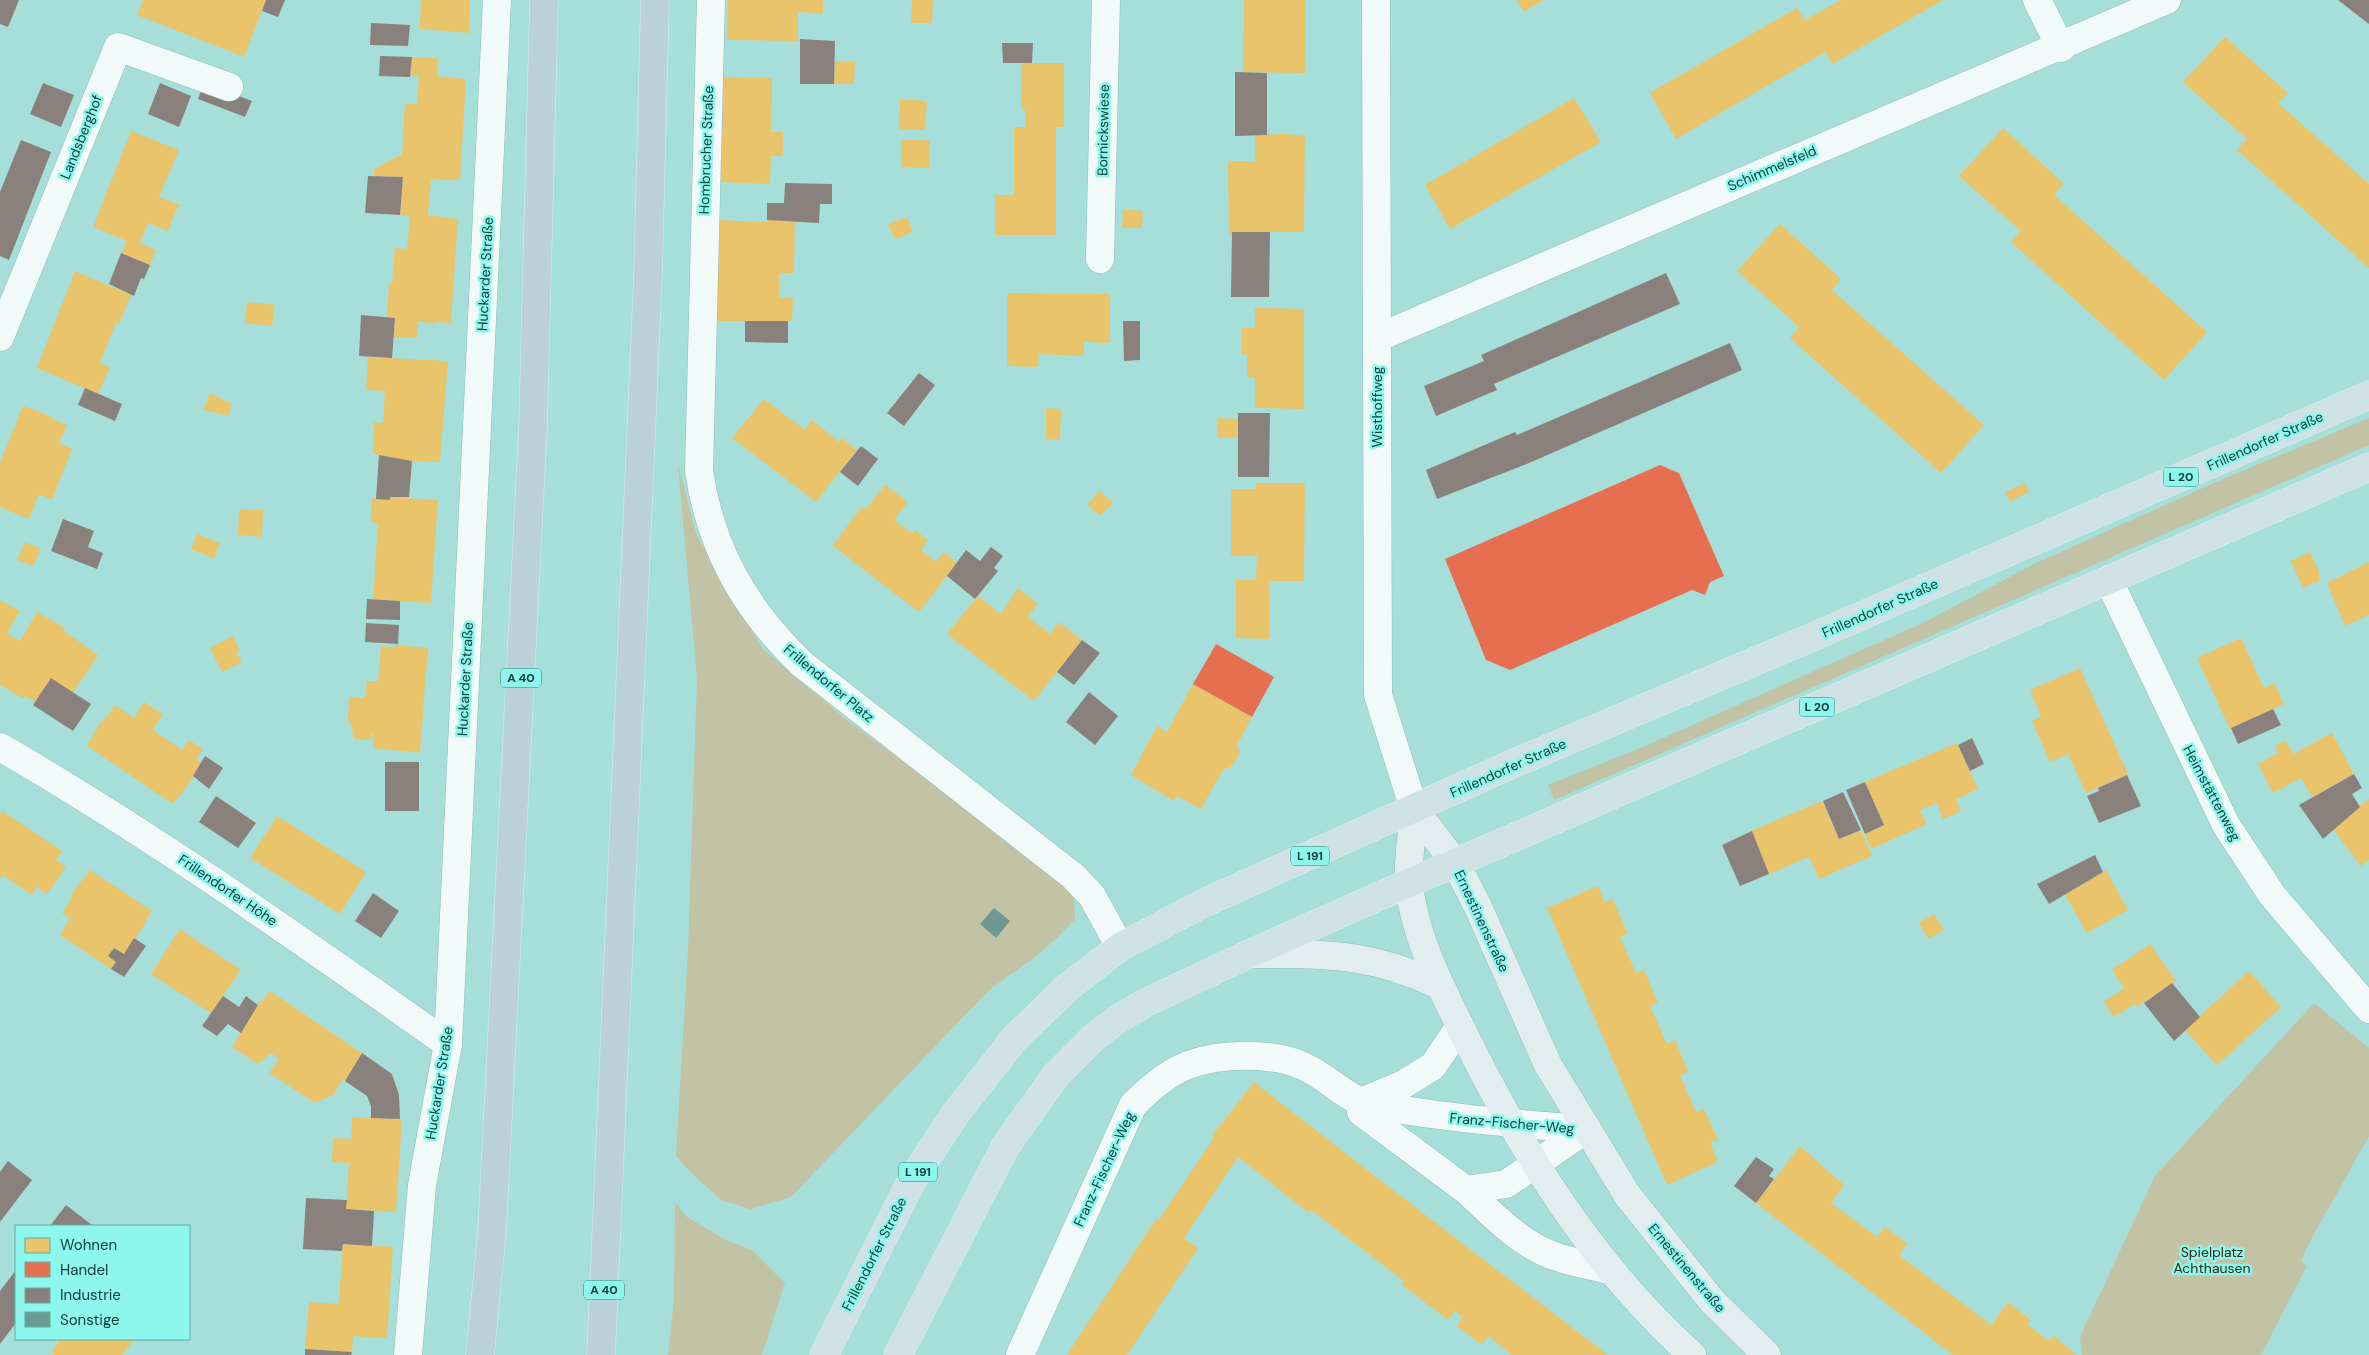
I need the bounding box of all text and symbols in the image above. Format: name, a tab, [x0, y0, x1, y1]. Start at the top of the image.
street label: Bornickswiese	[1093, 84, 1113, 176]
street label: Hombrucher Straße	[695, 85, 717, 215]
street label: Landsberghof	[56, 92, 106, 182]
street label: Schimmelsfeld	[1725, 141, 1819, 195]
street label: Huckarder Straße	[473, 216, 497, 331]
street label: Wisthoffweg	[1368, 366, 1386, 448]
street label: Frillendorfer Straße	[2204, 407, 2326, 475]
road number: L 20	[2164, 468, 2198, 487]
street label: Frillendorfer Straße	[1819, 574, 1941, 642]
street label: Huckarder Straße	[453, 621, 477, 736]
street label: Frillendorfer Platz	[780, 640, 878, 726]
road number: A 40	[501, 668, 541, 688]
road number: L 20	[1800, 698, 1834, 716]
street label: Frillendorfer Straße	[1447, 734, 1569, 802]
street label: Heimstättenweg	[2179, 742, 2245, 844]
road number: L 191	[1291, 846, 1329, 866]
street label: Frillendorfer Höhe	[175, 850, 281, 930]
street label: Ernestinenstraße	[1450, 867, 1514, 975]
street label: Huckarder Straße	[421, 1025, 457, 1141]
street label: Franz-Fischer-Weg	[1069, 1108, 1139, 1229]
street label: Franz-Fischer-Weg	[1449, 1109, 1575, 1137]
road number: L 191	[899, 1162, 937, 1182]
street label: Frillendorfer Straße	[838, 1194, 910, 1314]
street label: Ernestinenstraße	[1645, 1220, 1729, 1316]
legend	[15, 1225, 190, 1340]
text: Wohnen	[60, 1235, 117, 1255]
park label: Spielplatz Achthausen	[2173, 1243, 2251, 1277]
text: Handel	[60, 1260, 108, 1280]
road number: A 40	[584, 1280, 624, 1300]
text: Industrie	[60, 1285, 121, 1305]
text: Sonstige	[60, 1310, 119, 1330]

